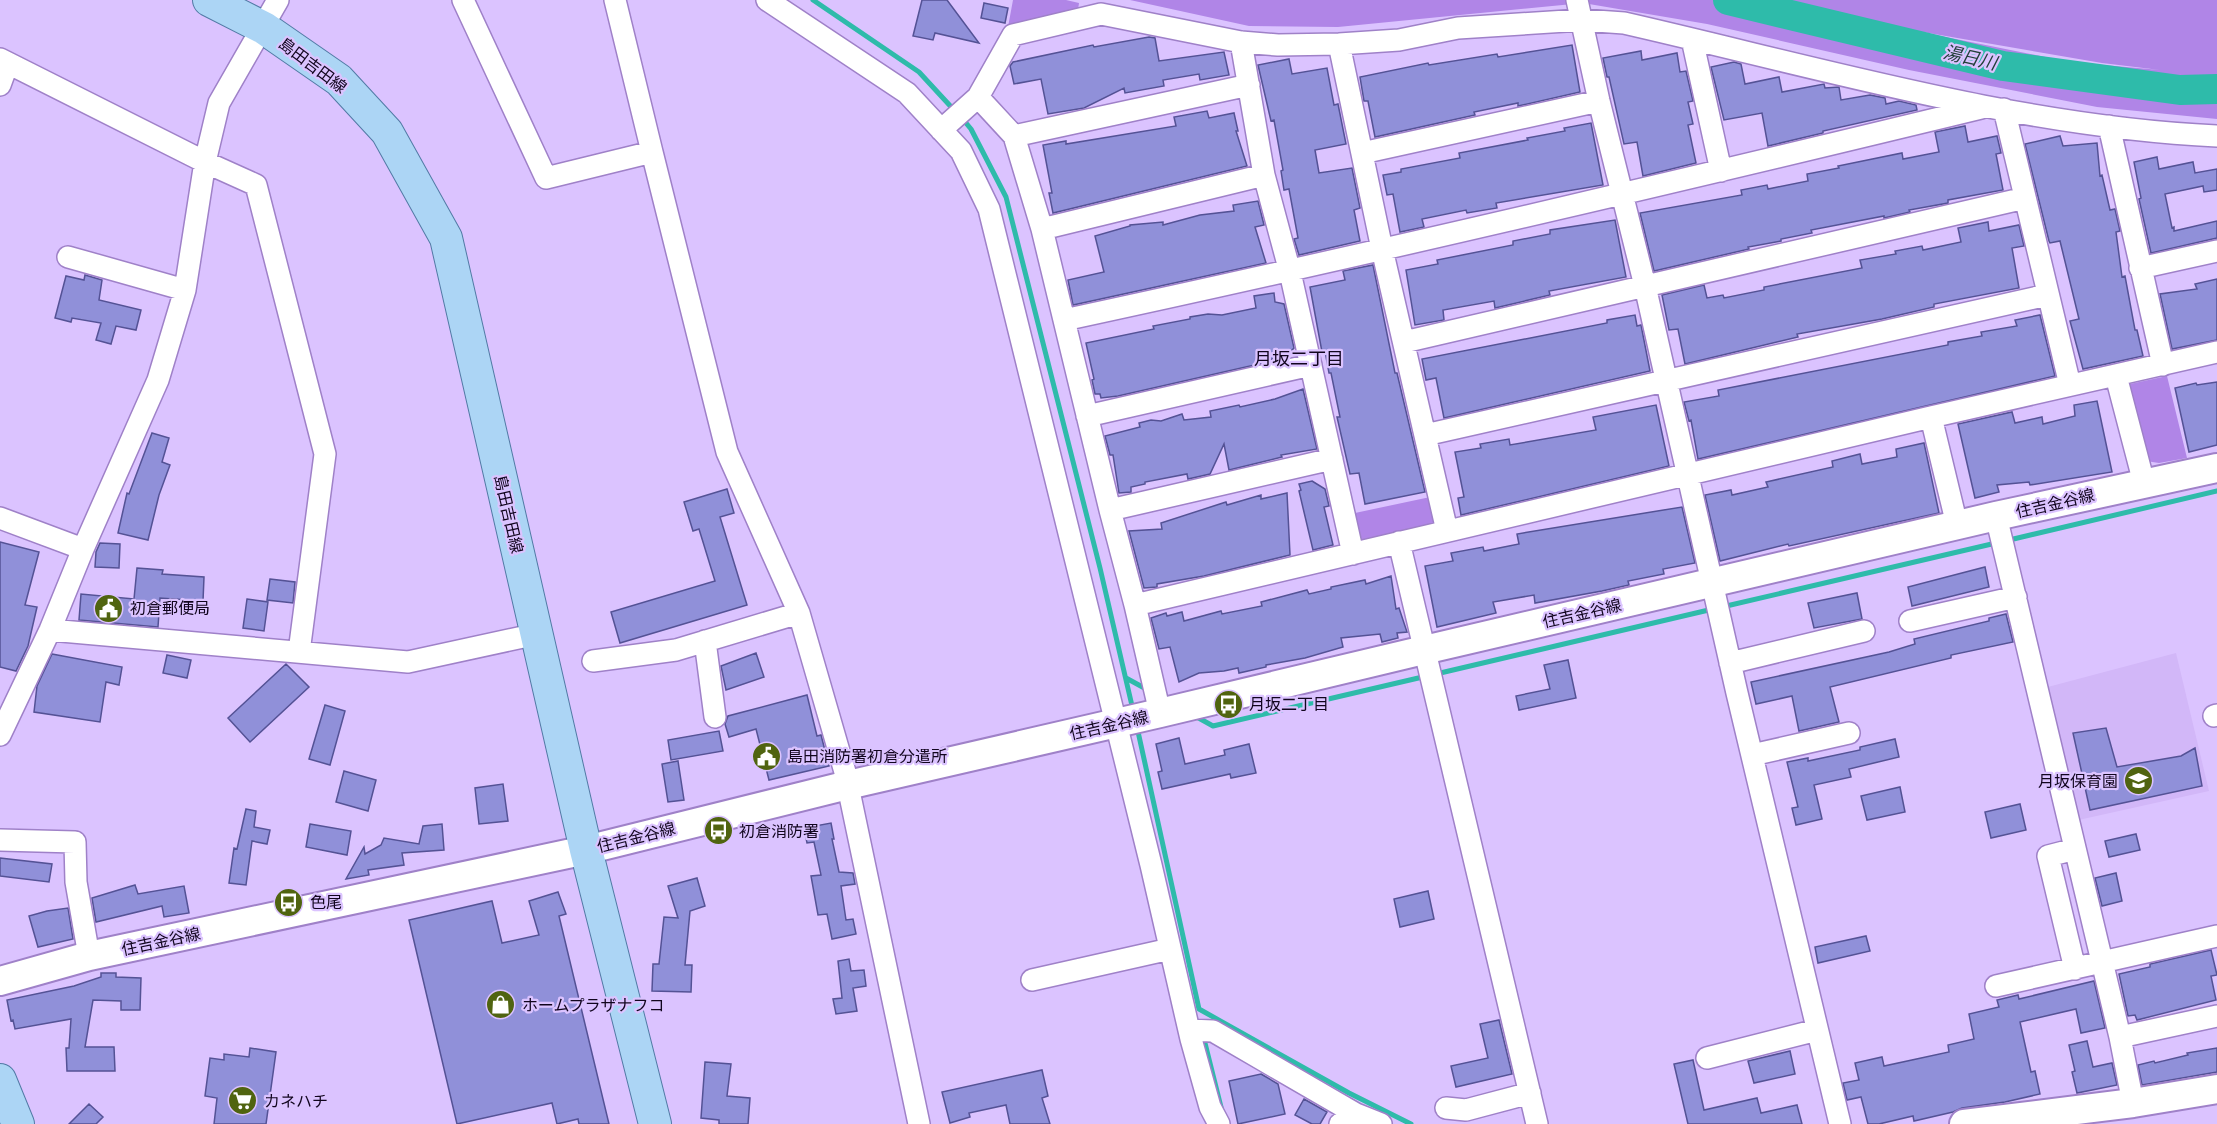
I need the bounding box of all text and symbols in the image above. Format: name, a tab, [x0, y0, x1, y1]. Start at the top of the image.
street label: 島田吉田線	[275, 33, 351, 97]
water label: 湯日川	[1941, 40, 2001, 75]
district label: 月坂二丁目	[1254, 347, 1344, 370]
street label: 島田吉田線	[490, 473, 528, 555]
street label: 住吉金谷線	[2014, 484, 2096, 522]
public building icon: 初倉郵便局	[93, 592, 125, 624]
street label: 住吉金谷線	[1541, 594, 1623, 632]
place label: 初倉郵便局	[130, 598, 210, 618]
bus stop icon: 月坂二丁目	[1212, 688, 1244, 720]
place label: 月坂二丁目	[1249, 694, 1329, 714]
street label: 住吉金谷線	[1068, 706, 1150, 744]
public building icon: 島田消防署初倉分遣所	[750, 740, 782, 772]
place label: 島田消防署初倉分遣所	[787, 746, 947, 766]
school or university icon: 月坂保育園	[2123, 765, 2155, 797]
place label: 月坂保育園	[2038, 771, 2118, 791]
bus stop icon: 初倉消防署	[702, 815, 734, 847]
street label: 住吉金谷線	[595, 818, 677, 856]
place label: 初倉消防署	[739, 821, 819, 841]
bus stop icon: 色尾	[273, 886, 305, 918]
place label: 色尾	[310, 892, 342, 912]
street label: 住吉金谷線	[120, 923, 202, 959]
shop icon: ホームプラザナフコ	[485, 989, 517, 1021]
place label: ホームプラザナフコ	[522, 995, 665, 1015]
supermarket icon: カネハチ	[227, 1085, 259, 1117]
place label: カネハチ	[264, 1091, 328, 1111]

